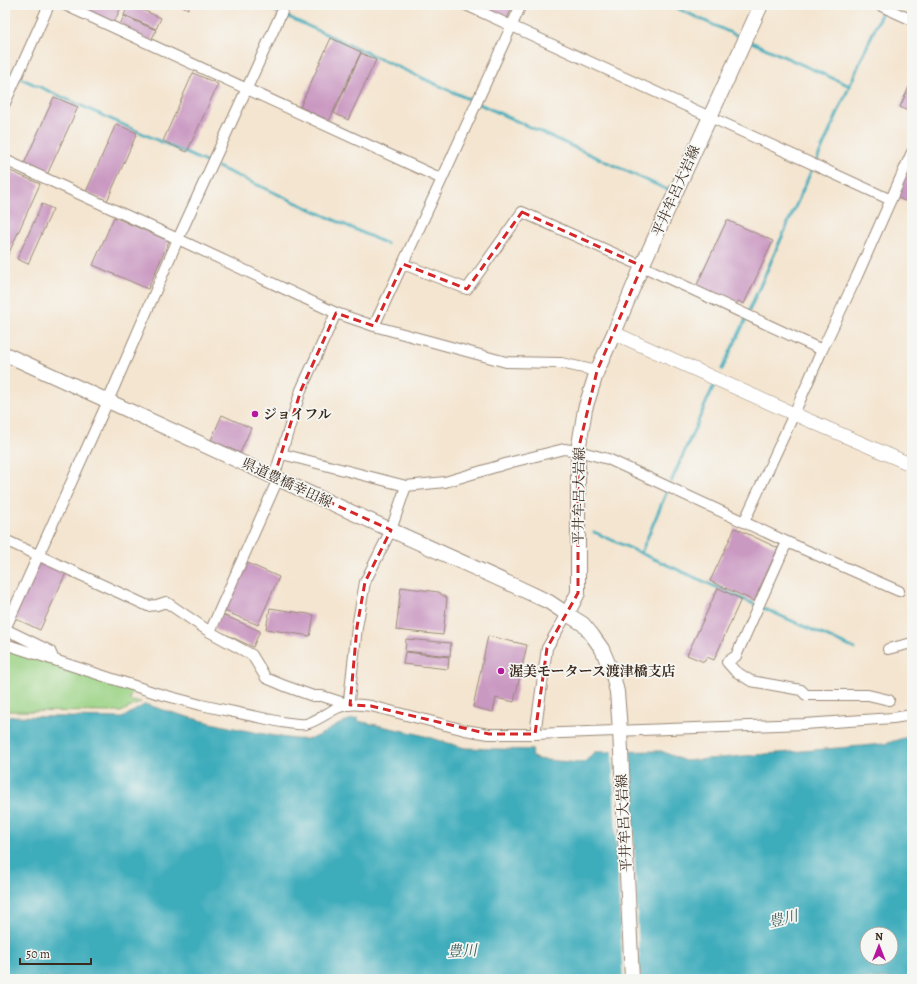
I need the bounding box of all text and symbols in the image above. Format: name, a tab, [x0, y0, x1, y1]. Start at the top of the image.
street label: 平井牟呂大岩線	[647, 142, 705, 240]
place label: ジョイフル	[263, 405, 332, 424]
marker: ジョイフル	[250, 409, 260, 419]
street label: 平井牟呂大岩線	[569, 447, 589, 545]
street label: 県道豊橋幸田線	[239, 454, 335, 512]
place label: 渥美モータース渡津橋支店	[509, 662, 676, 681]
marker: 渥美モータース渡津橋支店	[496, 666, 506, 676]
street label: 平井牟呂大岩線	[612, 774, 636, 872]
water label: 豊川	[766, 905, 802, 932]
north arrow	[859, 926, 899, 966]
text: N	[875, 929, 883, 944]
scale bar	[20, 940, 91, 966]
water label: 豊川	[446, 940, 479, 962]
text: 50 m	[26, 946, 50, 962]

